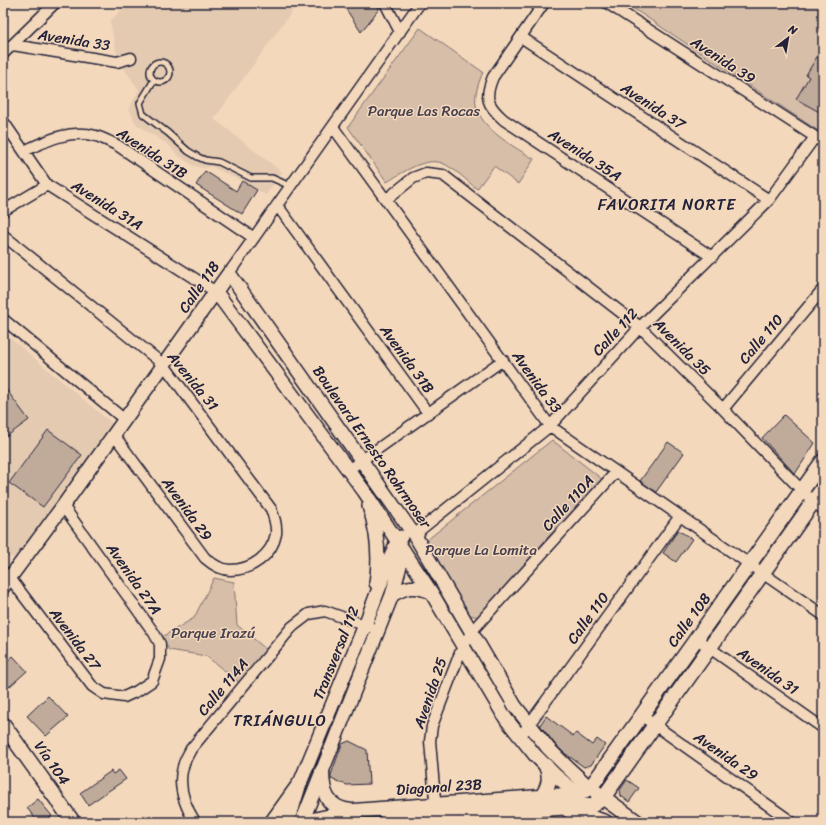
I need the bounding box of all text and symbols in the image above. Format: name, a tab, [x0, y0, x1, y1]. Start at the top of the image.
north arrow	[768, 18, 808, 58]
text: N	[784, 19, 801, 40]
street label: Avenida 33	[35, 21, 112, 59]
street label: Avenida 39	[684, 29, 761, 91]
street label: Avenida 37	[615, 75, 692, 138]
park label: Parque Las Rocas	[368, 98, 480, 124]
street label: Avenida 31B	[110, 120, 193, 186]
street label: Avenida 35A	[542, 121, 627, 189]
street label: Avenida 31A	[65, 172, 148, 237]
district label: FAVORITA NORTE	[598, 190, 736, 219]
street label: Calle 118	[171, 255, 227, 319]
street label: Calle 112	[586, 301, 645, 362]
street label: Calle 110	[732, 308, 790, 370]
street label: Avenida 35	[646, 311, 717, 382]
street label: Avenida 31B	[372, 318, 441, 400]
street label: Avenida 33	[505, 344, 569, 419]
street label: Avenida 31	[160, 345, 225, 417]
street label: Boulevard Ernesto Rohrmoser	[306, 360, 439, 535]
street label: Calle 110A	[535, 469, 601, 537]
street label: Avenida 29	[154, 471, 219, 547]
street label: Avenida 27A	[99, 537, 168, 621]
park label: Parque La Lomita	[425, 537, 537, 563]
street label: Calle 110	[560, 586, 616, 650]
street label: Calle 108	[660, 587, 718, 653]
street label: Avenida 27	[42, 601, 108, 677]
street label: Transversal 112	[305, 602, 367, 704]
park label: Parque Irazú	[171, 620, 256, 646]
street label: Avenida 31	[731, 639, 804, 702]
street label: Calle 114A	[191, 652, 255, 722]
street label: Avenida 25	[405, 654, 454, 733]
district label: TRIÁNGULO	[233, 706, 327, 735]
street label: Avenida 29	[687, 724, 764, 788]
street label: Vía 104	[27, 735, 77, 791]
street label: Diagonal 23B	[395, 771, 483, 803]

